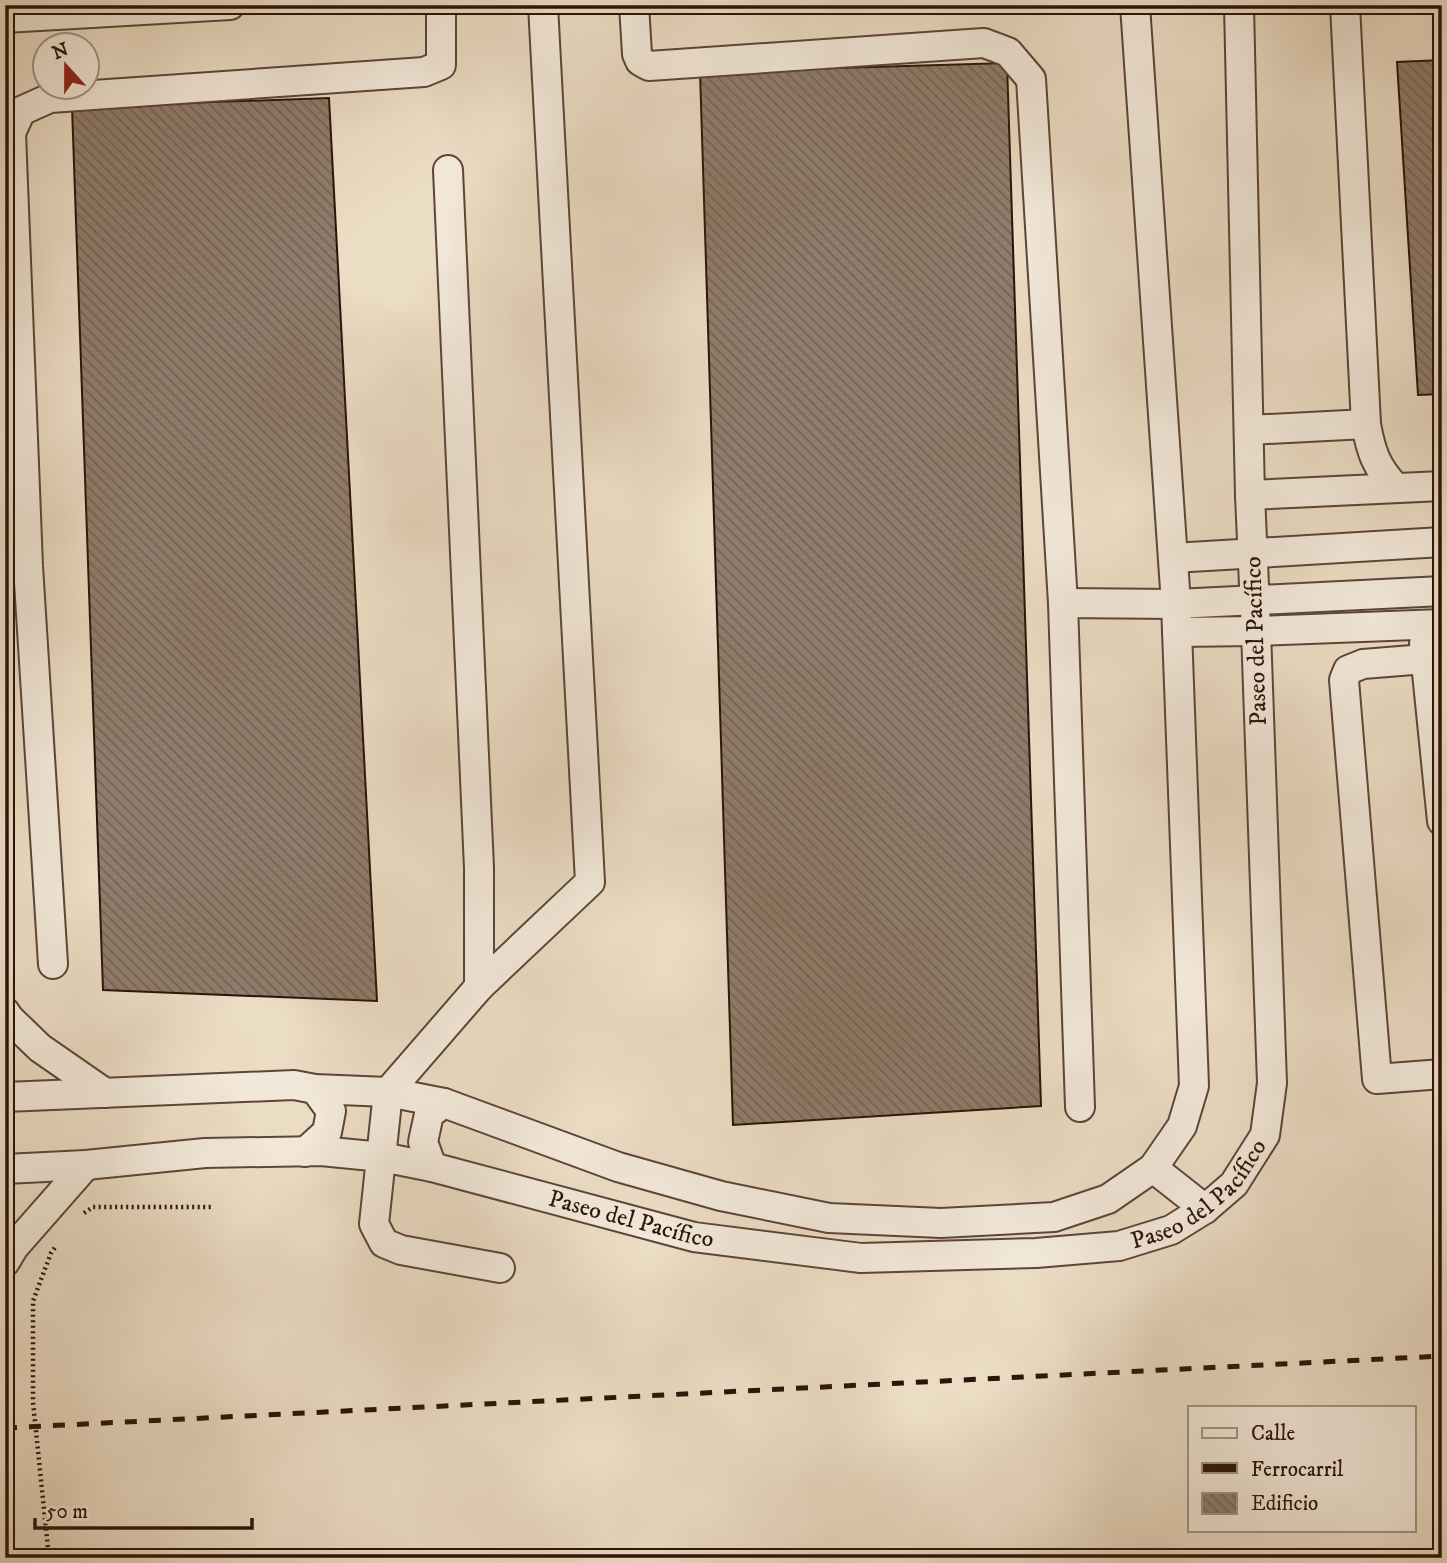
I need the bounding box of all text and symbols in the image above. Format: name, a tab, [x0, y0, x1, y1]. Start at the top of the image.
north arrow	[32, 32, 102, 102]
text: N	[49, 38, 72, 65]
street label: Paseo del Pacífico	[1238, 556, 1274, 726]
street label: Paseo del Pacífico	[1127, 1134, 1274, 1256]
street label: Paseo del Pacífico	[545, 1184, 715, 1254]
legend	[1188, 1406, 1416, 1532]
text: Calle	[1251, 1421, 1295, 1447]
text: Ferrocarril	[1251, 1457, 1344, 1483]
scale bar	[35, 1486, 252, 1530]
text: Edificio	[1251, 1491, 1318, 1517]
text: 50 m	[46, 1499, 88, 1525]

